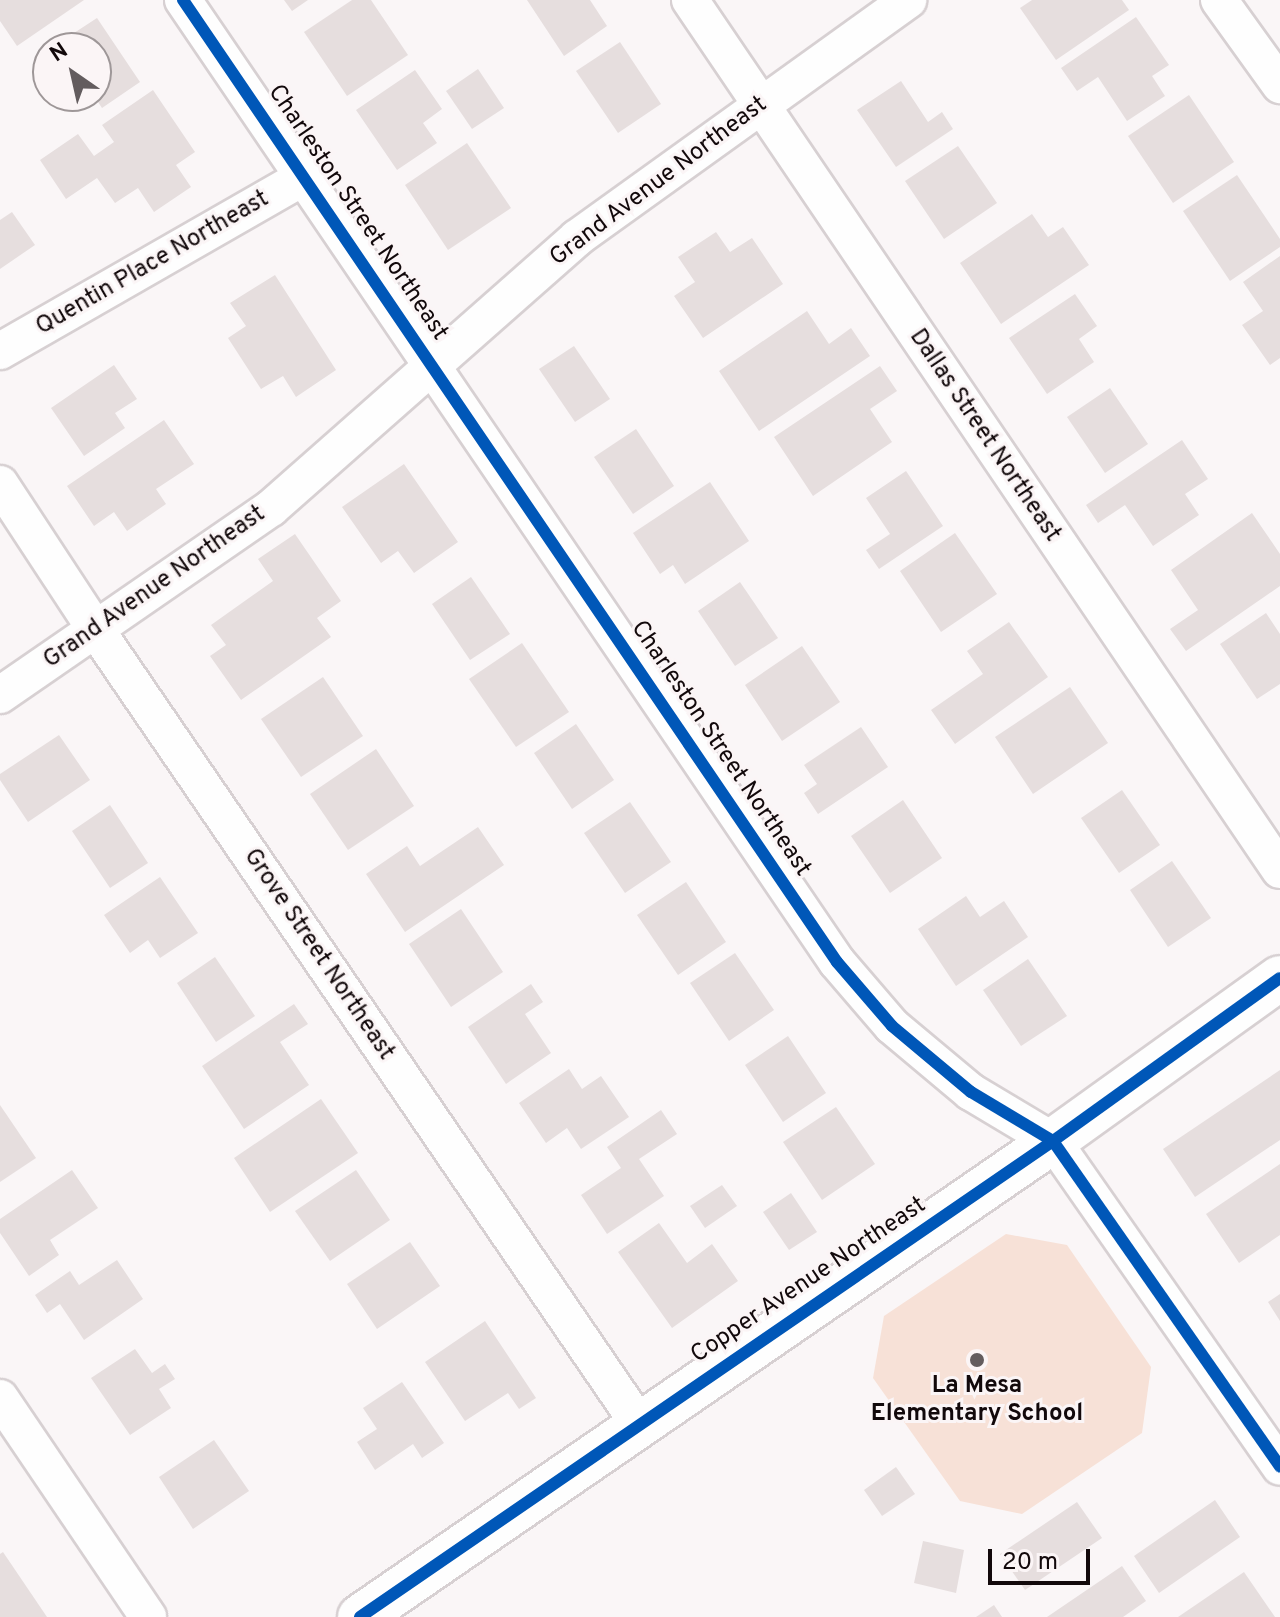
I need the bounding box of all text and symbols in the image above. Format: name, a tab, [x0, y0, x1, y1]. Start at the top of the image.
north arrow	[32, 32, 112, 112]
text: N	[45, 38, 74, 69]
street label: Charleston Street Northeast	[261, 80, 453, 346]
street label: Grand Avenue Northeast	[544, 91, 774, 273]
street label: Quentin Place Northeast	[31, 185, 275, 343]
street label: Dallas Street Northeast	[902, 324, 1066, 548]
street label: Grand Avenue Northeast	[38, 500, 272, 676]
street label: Charleston Street Northeast	[624, 616, 816, 882]
street label: Grove Street Northeast	[236, 844, 400, 1066]
street label: Copper Avenue Northeast	[686, 1191, 932, 1371]
marker: La Mesa Elementary School	[968, 1351, 986, 1369]
place label: La Mesa Elementary School	[871, 1373, 1083, 1429]
scale bar	[992, 1533, 1094, 1583]
text: 20 m	[1002, 1548, 1058, 1578]

